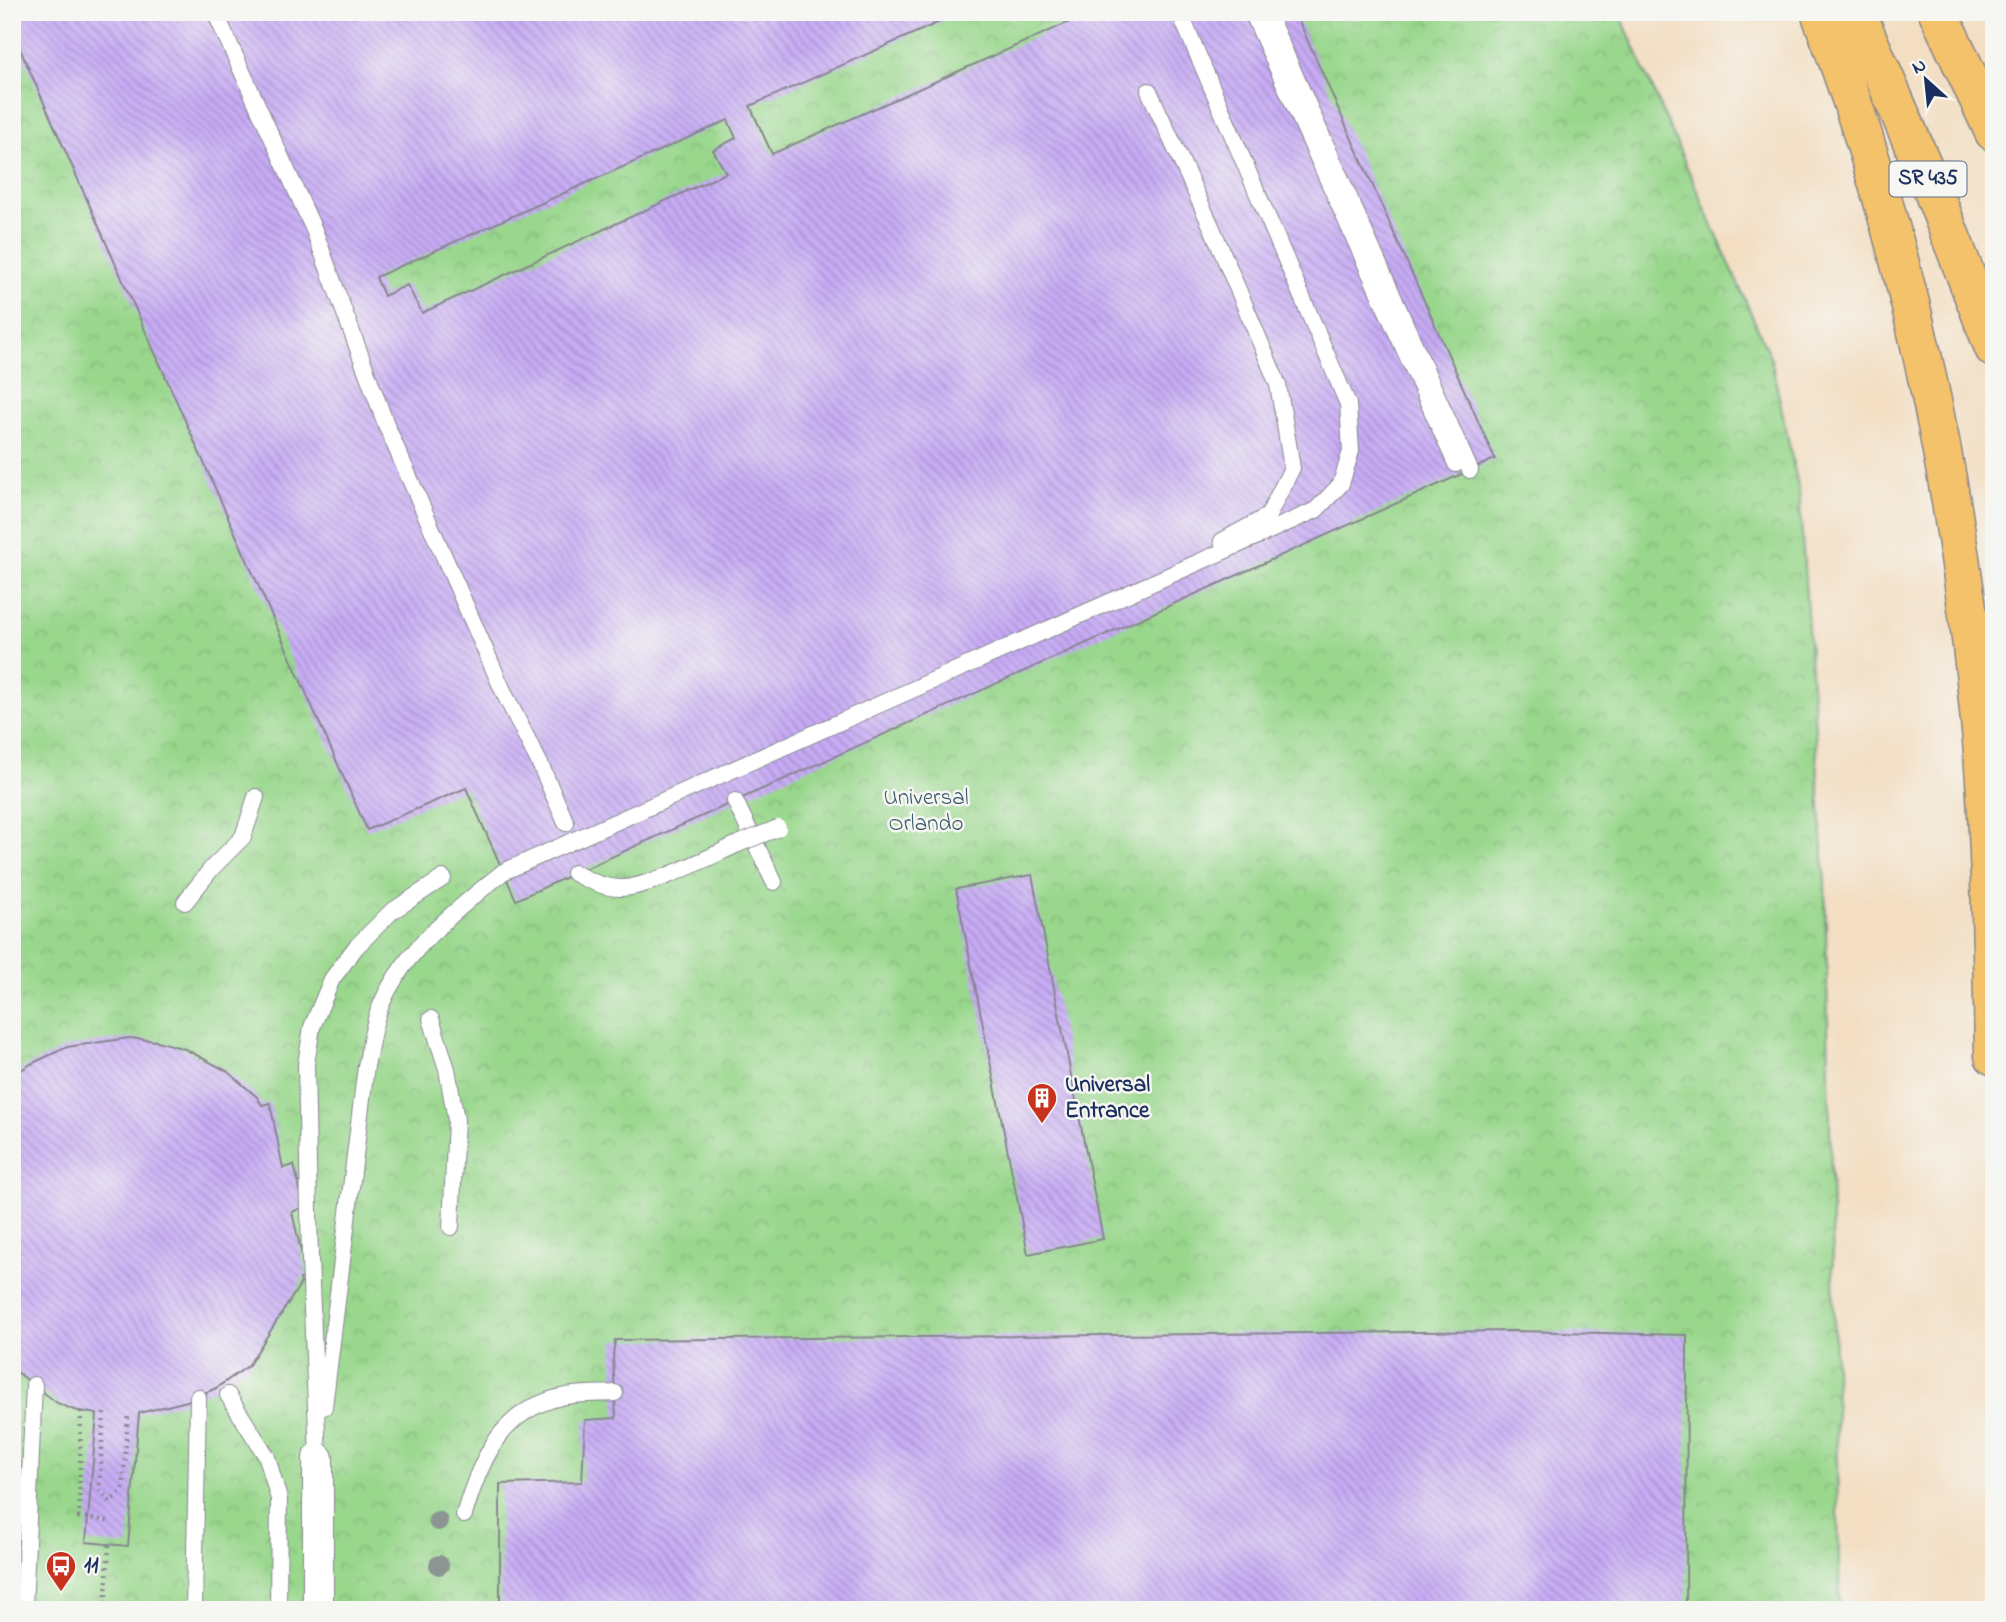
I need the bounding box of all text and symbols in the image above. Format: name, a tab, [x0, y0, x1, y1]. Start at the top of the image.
north arrow	[1890, 46, 1960, 116]
text: N	[1908, 52, 1931, 82]
road number: SR 435	[1890, 162, 1966, 196]
park label: Universal Orlando	[883, 782, 969, 841]
place label: Universal Entrance	[1065, 1069, 1150, 1128]
building icon: Universal Entrance	[1025, 1081, 1059, 1125]
bus stop icon: 11	[44, 1549, 78, 1593]
place label: 11	[84, 1550, 99, 1583]

